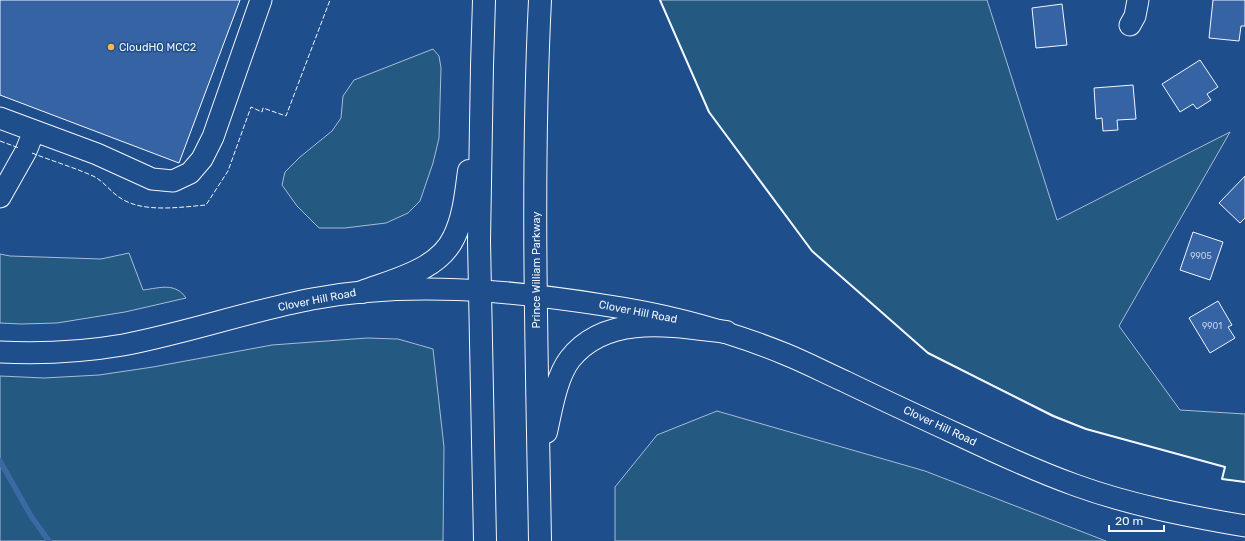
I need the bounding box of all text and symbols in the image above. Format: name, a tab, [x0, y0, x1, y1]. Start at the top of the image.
place label: CloudHQ MCC2	[119, 41, 196, 54]
marker: CloudHQ MCC2	[106, 42, 116, 52]
street label: Prince William Parkway	[530, 212, 543, 328]
house number: 9905	[1190, 251, 1212, 261]
street label: Clover Hill Road	[277, 286, 357, 314]
street label: Clover Hill Road	[598, 298, 678, 326]
house number: 9901	[1202, 321, 1222, 331]
street label: Clover Hill Road	[901, 403, 979, 449]
scale bar	[1109, 507, 1164, 533]
text: 20 m	[1115, 514, 1143, 528]

